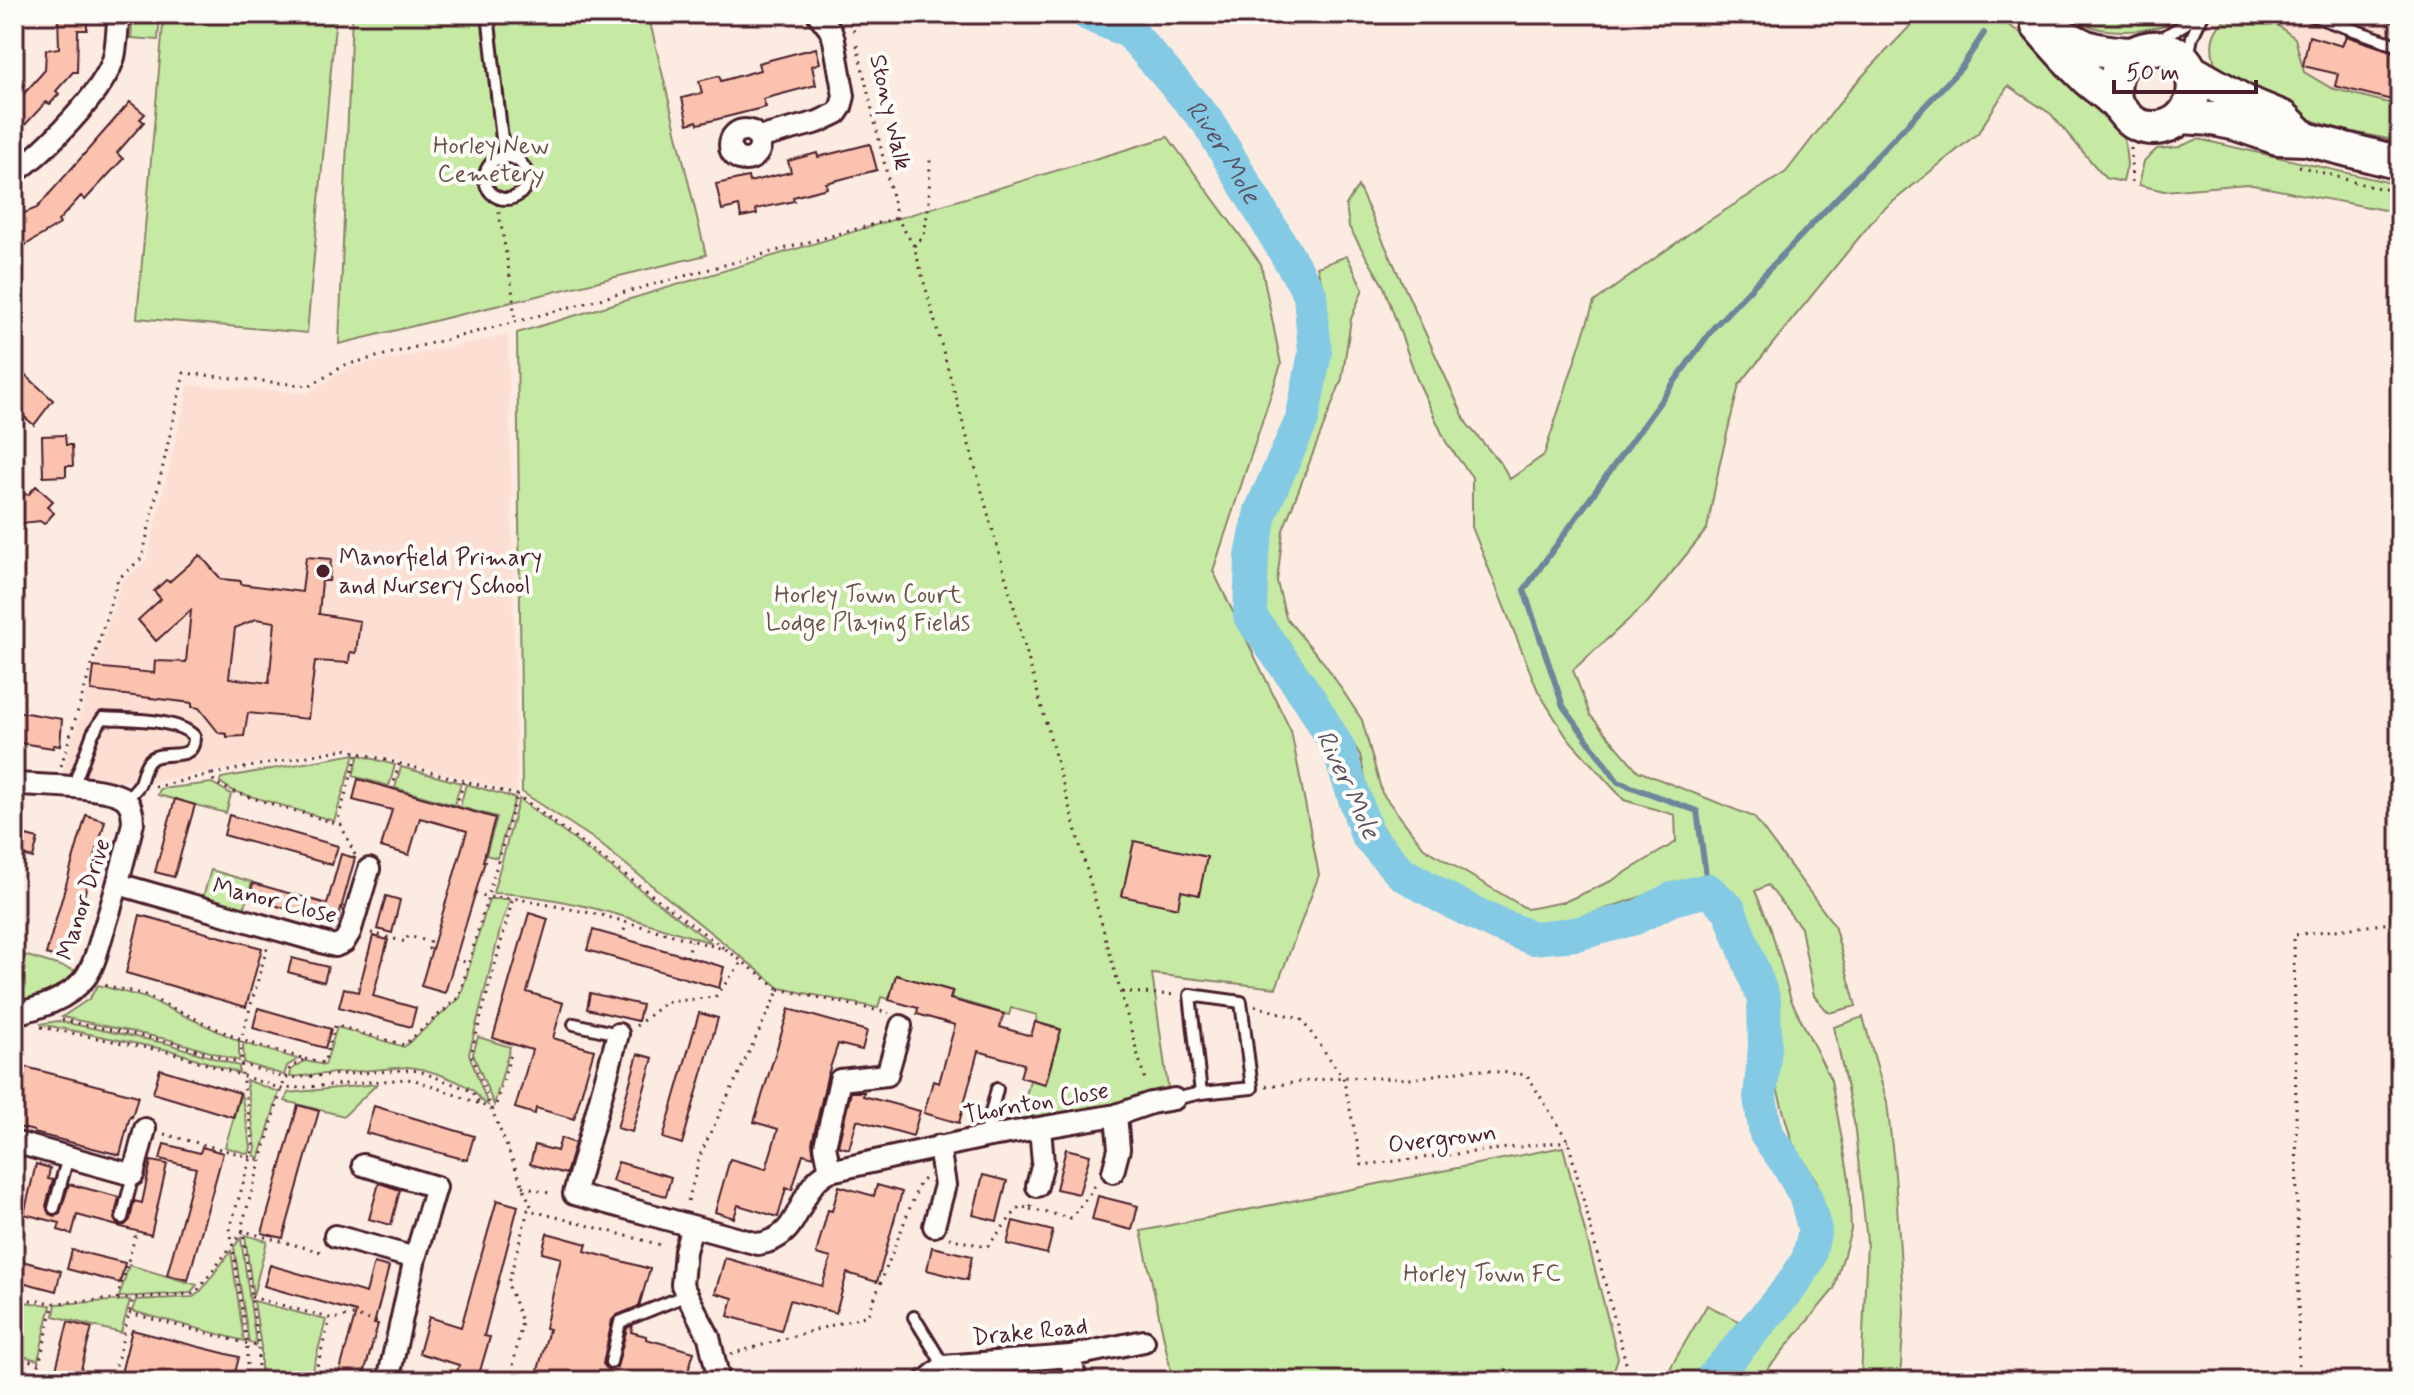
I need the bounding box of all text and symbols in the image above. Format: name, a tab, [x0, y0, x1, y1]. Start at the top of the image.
scale bar	[2114, 44, 2256, 94]
street label: Stony Walk	[861, 52, 918, 173]
text: 50 m	[2126, 58, 2180, 89]
water label: River Mole	[1177, 93, 1268, 211]
park label: Horley New Cemetery	[433, 131, 549, 190]
place label: Manorfield Primary and Nursery School	[339, 543, 542, 602]
marker: Manorfield Primary and Nursery School	[314, 562, 332, 580]
park label: Horley Town Court Lodge Playing Fields	[766, 580, 970, 642]
water label: River Mole	[1307, 725, 1388, 846]
street label: Manor Drive	[50, 835, 119, 964]
street label: Manor Close	[209, 871, 340, 932]
street label: Thornton Close	[961, 1075, 1111, 1132]
street label: Overgrown	[1386, 1117, 1498, 1164]
park label: Horley Town FC	[1403, 1259, 1561, 1290]
street label: Drake Road	[971, 1311, 1089, 1354]

